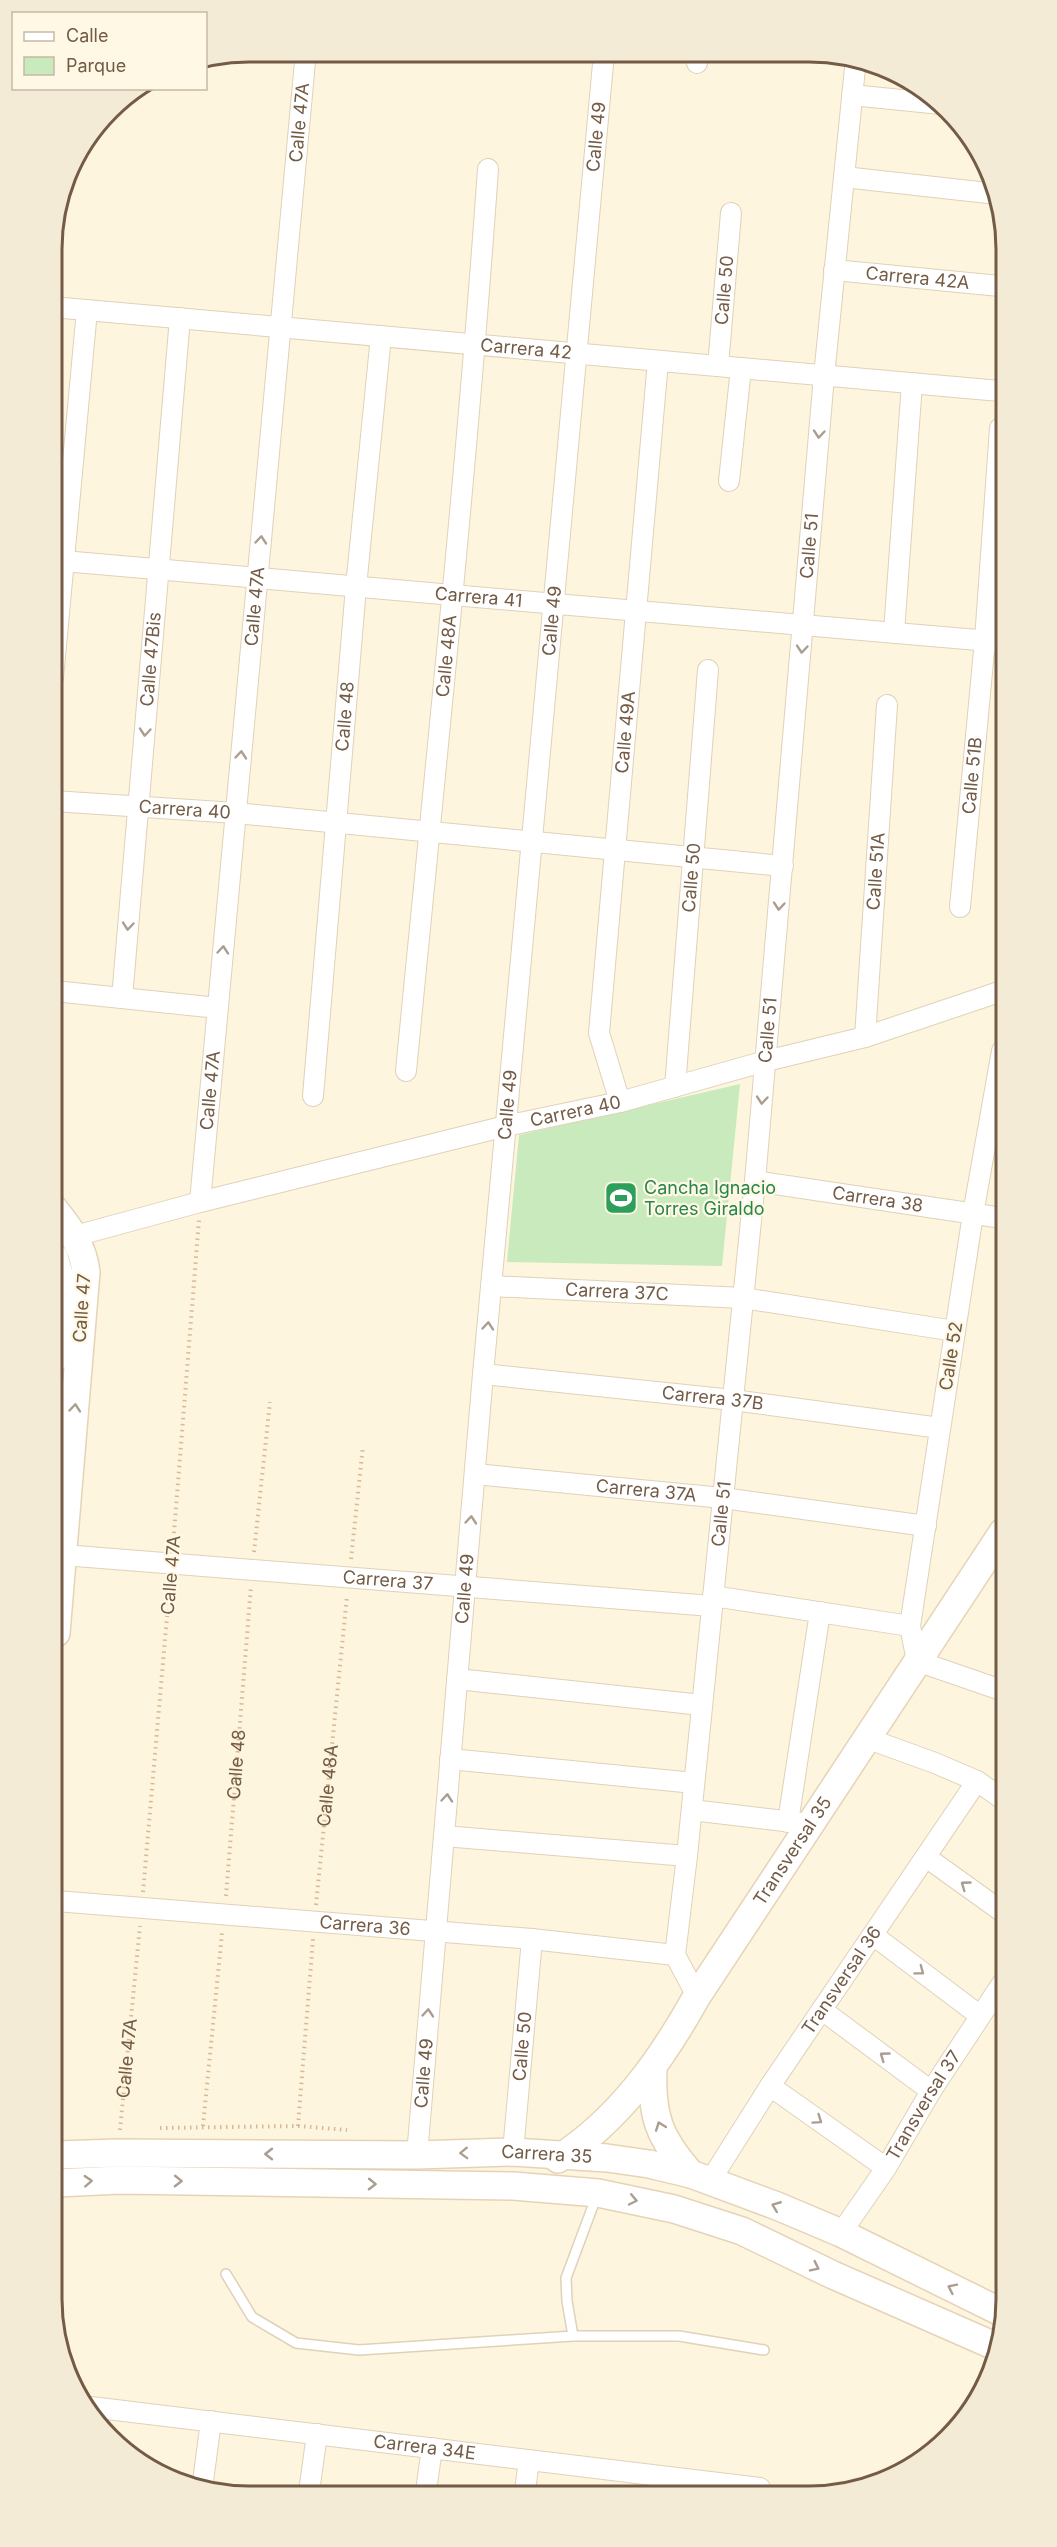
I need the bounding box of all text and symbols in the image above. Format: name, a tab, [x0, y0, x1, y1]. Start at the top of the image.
legend	[12, 12, 207, 90]
text: Calle	[66, 25, 108, 46]
text: Parque	[66, 55, 126, 76]
street label: Calle 47A	[285, 82, 313, 163]
street label: Calle 49	[582, 101, 609, 173]
street label: Calle 50	[711, 255, 737, 326]
street label: Carrera 42A	[865, 262, 971, 293]
street label: Carrera 42	[479, 334, 573, 363]
one-way arrow	[813, 429, 826, 438]
street label: Calle 51	[796, 512, 822, 580]
one-way arrow	[254, 536, 267, 545]
street label: Calle 47A	[240, 566, 268, 647]
street label: Carrera 41	[434, 583, 523, 611]
street label: Calle 49	[538, 585, 565, 657]
street label: Calle 47Bis	[136, 611, 165, 707]
street label: Calle 48A	[432, 614, 460, 698]
one-way arrow	[796, 645, 809, 654]
street label: Calle 48	[331, 680, 358, 752]
street label: Calle 49A	[611, 690, 639, 774]
one-way arrow	[139, 728, 152, 737]
street label: Calle 51B	[958, 736, 986, 815]
one-way arrow	[234, 751, 247, 760]
street label: Carrera 40	[138, 796, 231, 823]
street label: Calle 51A	[862, 832, 889, 911]
street label: Calle 50	[678, 842, 704, 913]
one-way arrow	[773, 902, 786, 911]
one-way arrow	[122, 922, 135, 931]
one-way arrow	[216, 945, 229, 954]
street label: Calle 51	[754, 996, 781, 1064]
street label: Calle 47A	[196, 1050, 224, 1131]
street label: Calle 49	[493, 1069, 521, 1141]
street label: Carrera 40	[528, 1091, 623, 1131]
one-way arrow	[756, 1096, 769, 1105]
place label: Cancha Ignacio Torres Giraldo	[644, 1177, 776, 1219]
sports icon: Cancha Ignacio Torres Giraldo	[603, 1180, 639, 1216]
street label: Carrera 38	[831, 1182, 925, 1216]
street label: Calle 47	[69, 1273, 94, 1343]
street label: Carrera 37C	[565, 1279, 669, 1304]
street label: Calle 52	[935, 1320, 966, 1392]
one-way arrow	[481, 1321, 494, 1330]
street label: Carrera 37B	[661, 1382, 765, 1414]
one-way arrow	[68, 1403, 81, 1412]
street label: Carrera 37A	[595, 1475, 698, 1505]
street label: Calle 51	[707, 1480, 735, 1548]
one-way arrow	[464, 1515, 477, 1524]
street label: Calle 47A	[157, 1534, 184, 1616]
street label: Calle 49	[451, 1553, 478, 1625]
street label: Carrera 37	[342, 1566, 434, 1594]
street label: Calle 48	[223, 1728, 249, 1800]
street label: Calle 48A	[313, 1743, 342, 1828]
one-way arrow	[440, 1793, 453, 1802]
street label: Transversal 35	[749, 1793, 836, 1909]
one-way arrow	[961, 1881, 972, 1892]
street label: Carrera 36	[319, 1911, 412, 1939]
street label: Transversal 36	[797, 1922, 885, 2038]
one-way arrow	[913, 1963, 924, 1974]
one-way arrow	[421, 2009, 434, 2018]
street label: Calle 50	[508, 2011, 535, 2082]
street label: Calle 47A	[112, 2018, 141, 2099]
street label: Calle 49	[410, 2037, 437, 2109]
street label: Transversal 37	[882, 2046, 965, 2164]
one-way arrow	[880, 2052, 891, 2063]
one-way arrow	[812, 2113, 823, 2124]
one-way arrow	[654, 2121, 667, 2131]
street label: Carrera 35	[501, 2141, 593, 2167]
one-way arrow	[460, 2147, 469, 2160]
one-way arrow	[265, 2148, 274, 2160]
one-way arrow	[84, 2175, 93, 2188]
one-way arrow	[173, 2175, 182, 2187]
one-way arrow	[368, 2178, 377, 2190]
one-way arrow	[628, 2193, 638, 2206]
one-way arrow	[771, 2201, 782, 2213]
one-way arrow	[809, 2259, 820, 2271]
one-way arrow	[948, 2284, 959, 2296]
street label: Carrera 34E	[372, 2430, 477, 2463]

